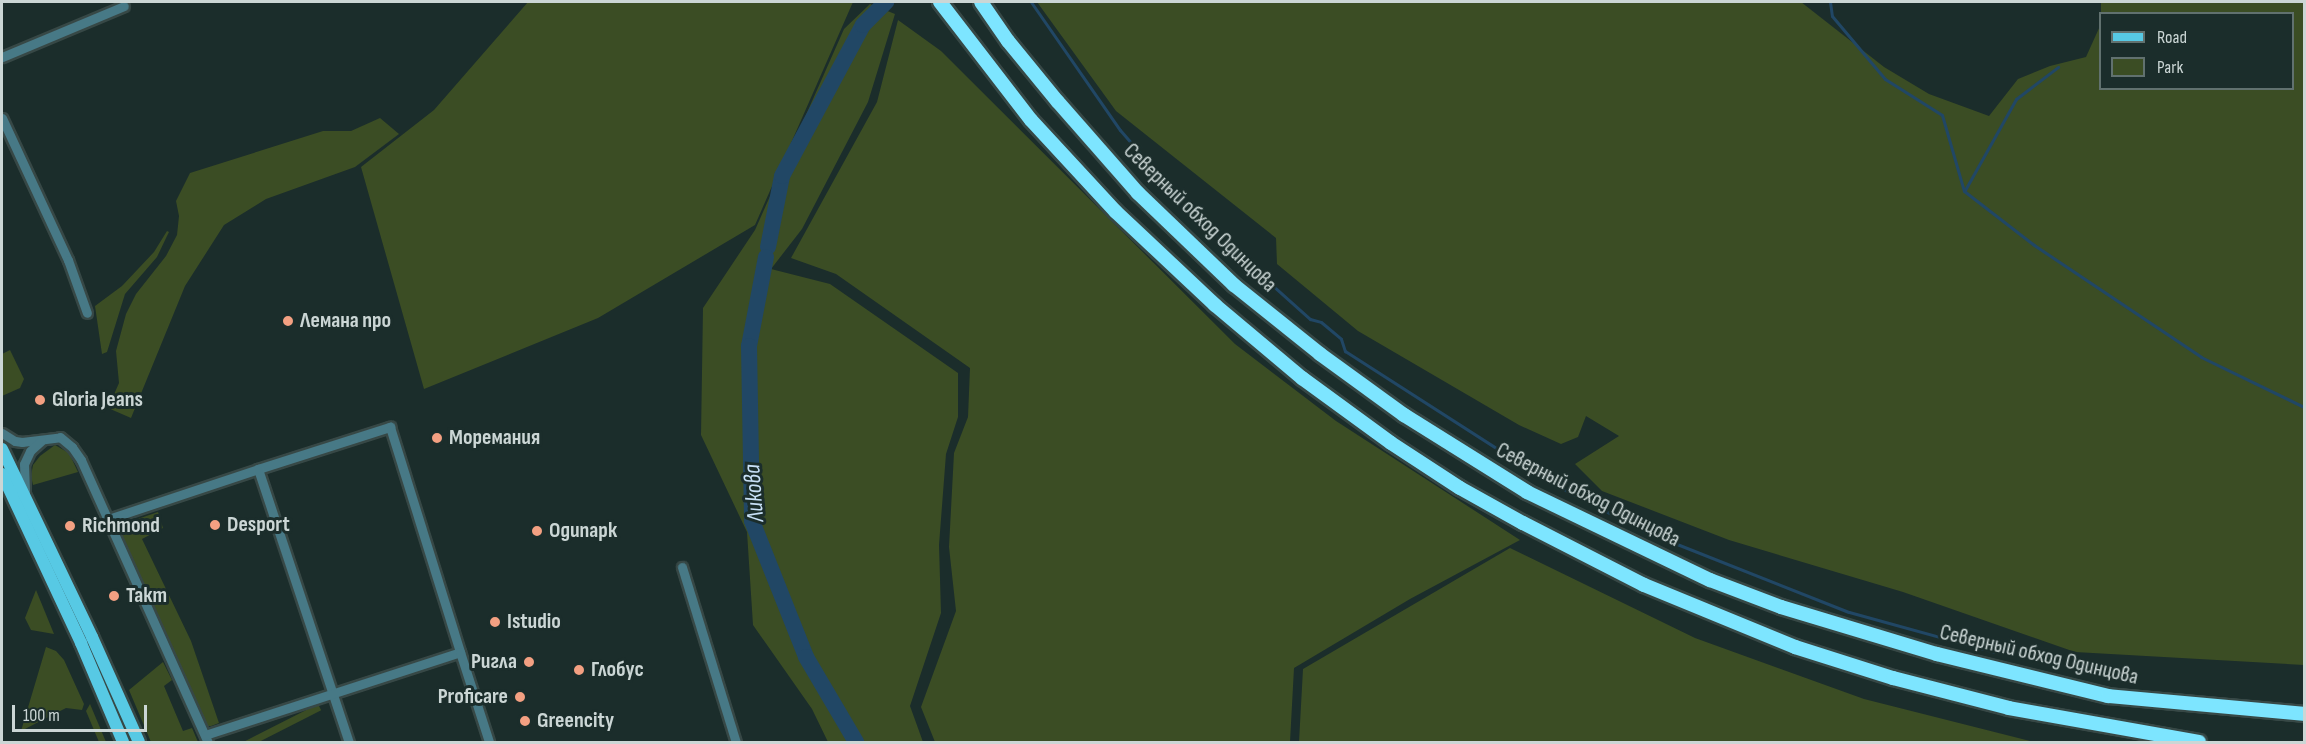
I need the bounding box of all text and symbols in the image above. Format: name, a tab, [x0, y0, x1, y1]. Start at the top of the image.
legend	[2099, 12, 2294, 90]
text: Road	[2157, 27, 2187, 48]
text: Park	[2157, 57, 2183, 78]
street label: Северный обход Одинцова	[1118, 138, 1282, 298]
place label: Лемана про	[300, 308, 391, 334]
marker: Лемана про	[281, 314, 295, 328]
place label: Gloria Jeans	[52, 387, 143, 413]
marker: Gloria Jeans	[33, 393, 47, 407]
place label: Моремания	[449, 425, 540, 451]
marker: Моремания	[430, 431, 444, 445]
street label: Северный обход Одинцова	[1492, 437, 1684, 553]
water label: Ликова	[738, 463, 770, 523]
place label: Desport	[227, 512, 290, 538]
place label: Richmond	[82, 513, 160, 539]
marker: Desport	[208, 518, 222, 532]
place label: Одипарк	[549, 518, 617, 544]
marker: Richmond	[63, 519, 77, 533]
marker: Одипарк	[530, 524, 544, 538]
place label: Такт	[126, 583, 167, 609]
marker: Такт	[107, 589, 121, 603]
place label: Istudio	[507, 609, 561, 635]
marker: Istudio	[488, 615, 502, 629]
street label: Северный обход Одинцова	[1937, 619, 2141, 691]
place label: Ригла	[471, 649, 517, 675]
marker: Ригла	[522, 655, 536, 669]
place label: Глобус	[591, 657, 644, 683]
marker: Глобус	[572, 663, 586, 677]
place label: Proficare	[438, 684, 508, 710]
marker: Proficare	[513, 690, 527, 704]
scale bar	[15, 693, 150, 731]
text: 100 m	[23, 705, 60, 726]
place label: Greencity	[537, 708, 614, 734]
marker: Greencity	[518, 714, 532, 728]

